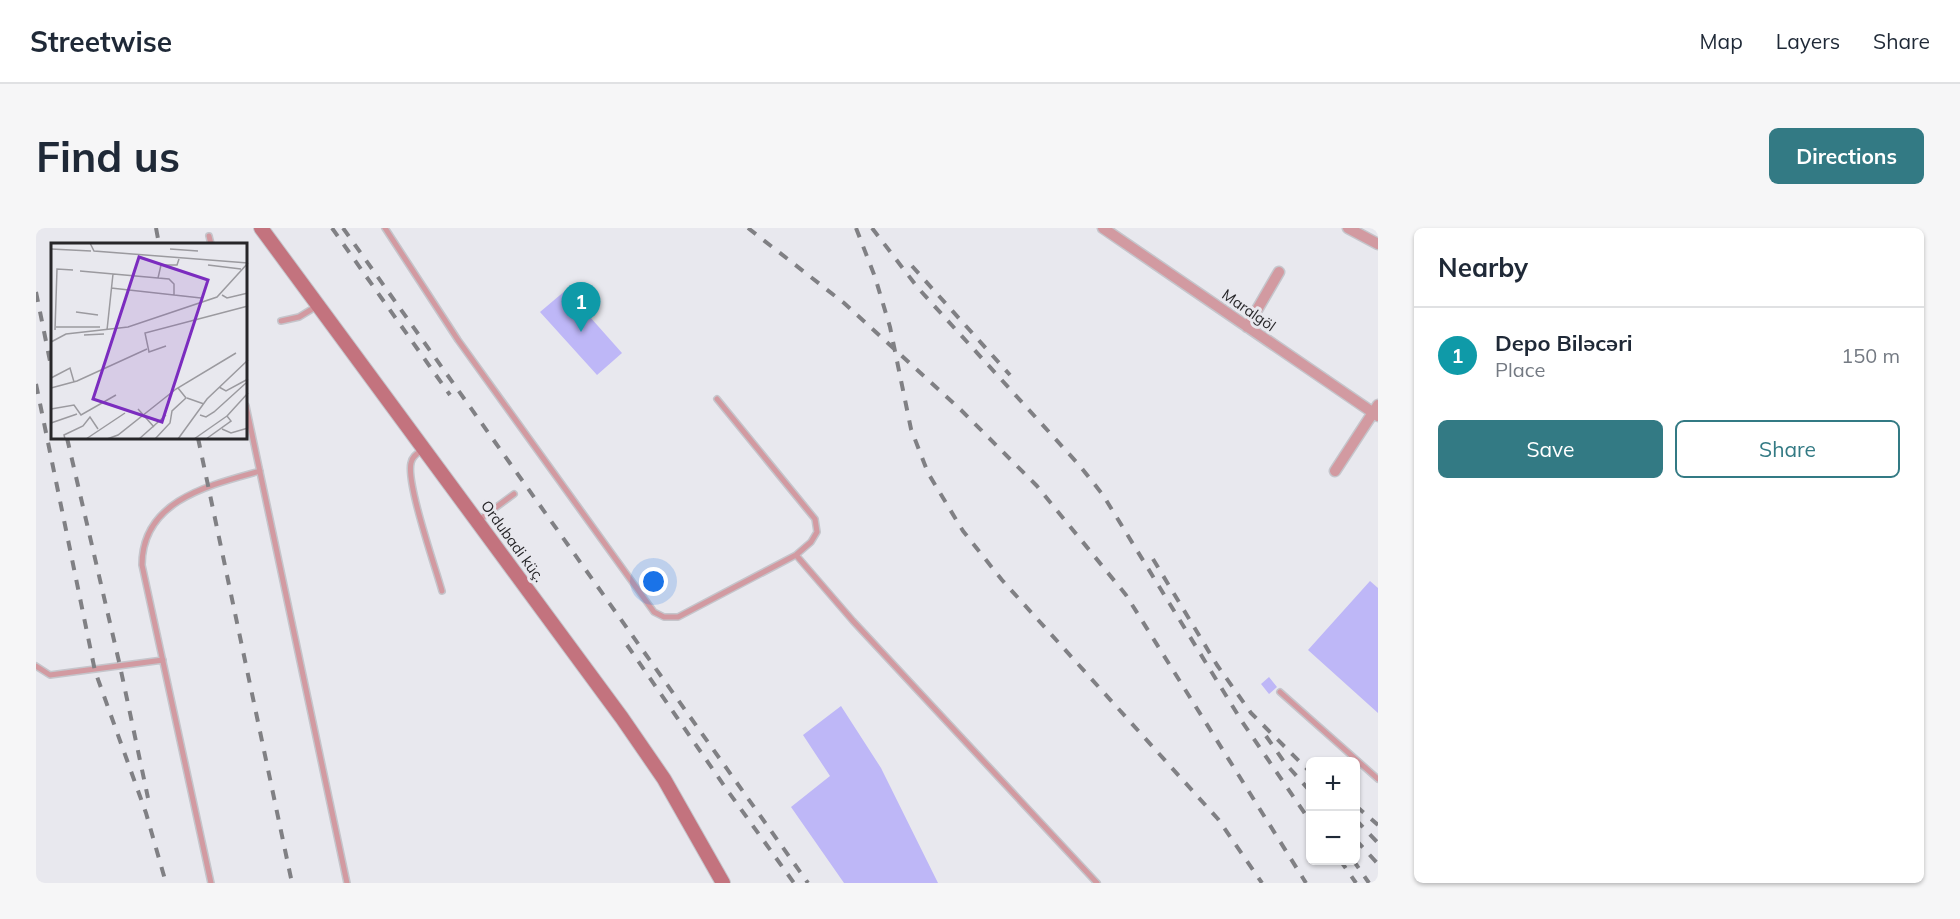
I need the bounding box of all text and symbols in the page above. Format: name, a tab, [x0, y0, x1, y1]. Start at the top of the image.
text: Streetwise	[30, 24, 172, 59]
text: Map	[1700, 28, 1743, 54]
text: Layers	[1776, 28, 1840, 54]
text: Share	[1873, 28, 1930, 54]
button: Directions	[1769, 128, 1924, 184]
text: Find us	[36, 130, 180, 183]
inset map	[51, 243, 248, 440]
text: Nearby	[1438, 251, 1528, 284]
pin: 1	[562, 282, 600, 332]
street label: Maralgöl	[1219, 285, 1279, 335]
text: Depo Biləcəri	[1495, 329, 1633, 357]
text: 1	[1452, 343, 1464, 368]
text: 150 m	[1841, 343, 1900, 368]
text: Place	[1495, 357, 1545, 382]
button: Save	[1438, 420, 1663, 478]
button: Share	[1675, 420, 1900, 478]
street label: Ordubadi küç.	[477, 496, 549, 586]
your location	[639, 567, 668, 596]
map controls	[1306, 757, 1360, 865]
button: +	[1306, 757, 1360, 811]
button: −	[1306, 811, 1360, 865]

